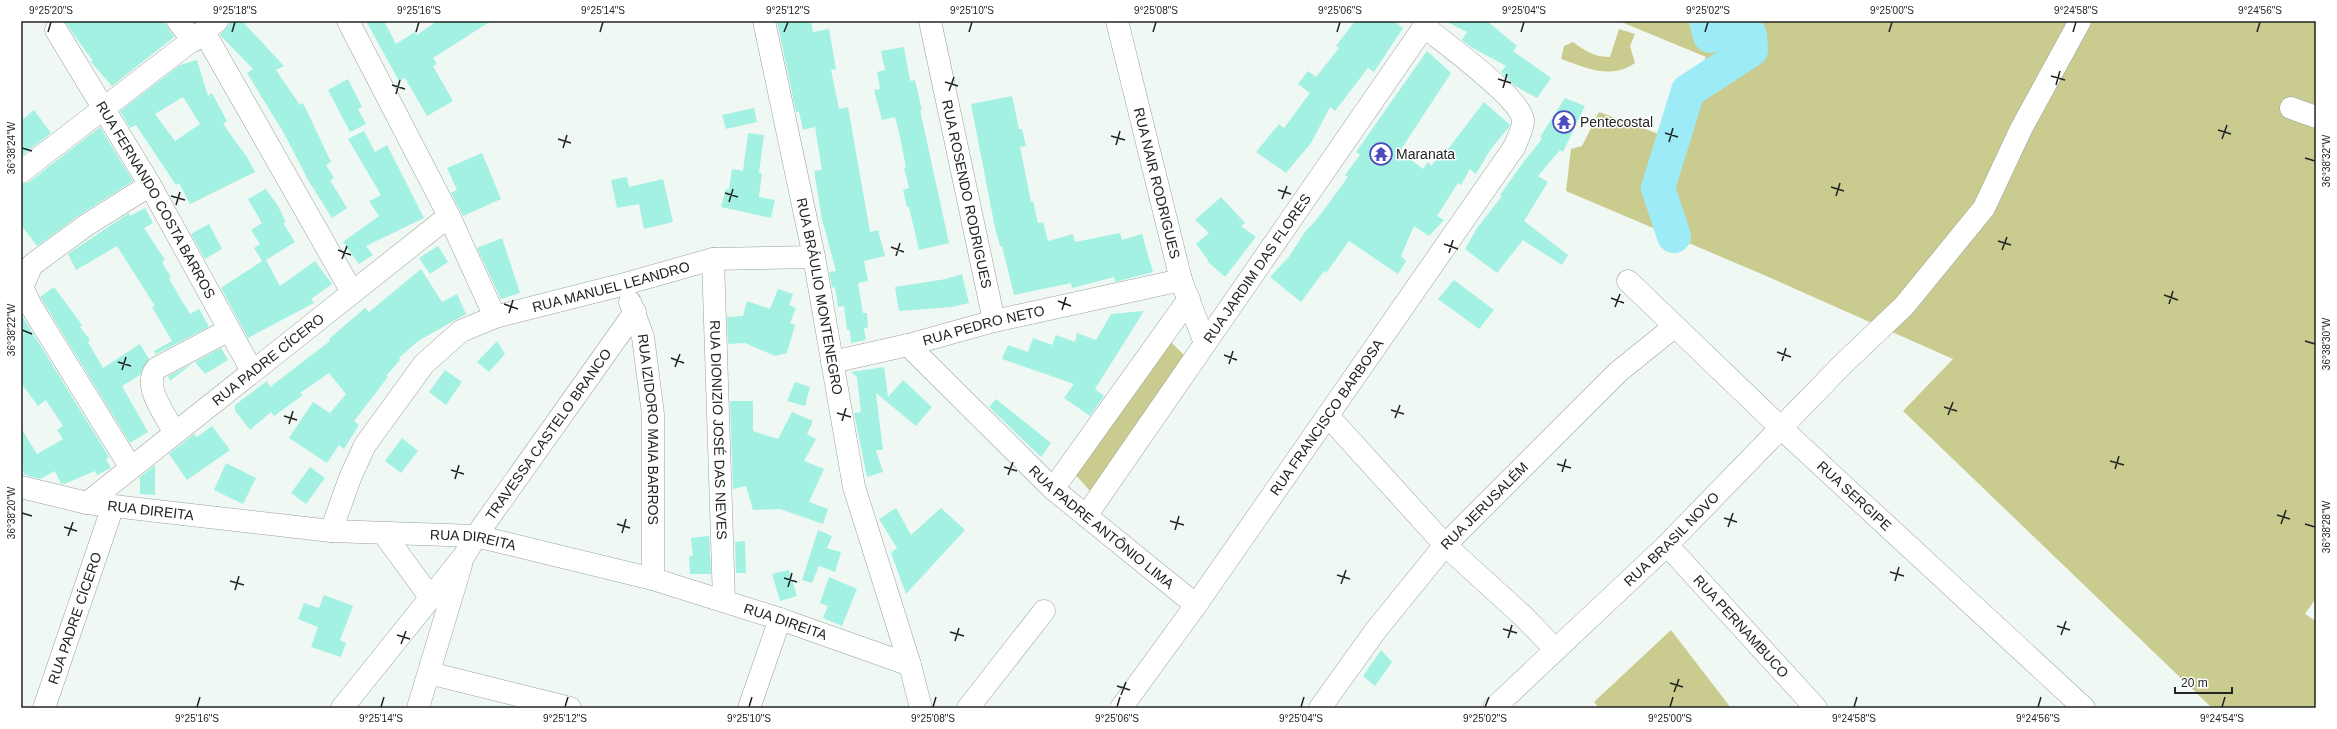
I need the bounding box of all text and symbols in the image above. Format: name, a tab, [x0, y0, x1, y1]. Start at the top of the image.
text: 9°25'20"S	[29, 5, 73, 16]
text: 9°25'18"S	[213, 5, 257, 16]
text: 9°25'16"S	[397, 5, 441, 16]
text: 9°25'14"S	[581, 5, 625, 16]
text: 9°25'12"S	[766, 5, 810, 16]
text: 9°25'10"S	[950, 5, 994, 16]
text: 9°25'08"S	[1134, 5, 1178, 16]
text: 9°25'06"S	[1318, 5, 1362, 16]
text: 9°25'04"S	[1502, 5, 1546, 16]
text: 9°25'02"S	[1686, 5, 1730, 16]
text: 9°25'00"S	[1870, 5, 1914, 16]
text: 9°24'58"S	[2054, 5, 2098, 16]
text: 9°24'56"S	[2238, 5, 2282, 16]
street label: RUA FERNANDO COSTA BARROS	[93, 98, 219, 301]
street label: RUA ROSENDO RODRIGUES	[939, 98, 995, 290]
street label: RUA NAIR RODRIGUES	[1131, 106, 1183, 260]
temple icon: Pentecostal	[1551, 109, 1577, 135]
place label: Pentecostal	[1580, 114, 1653, 130]
text: 36°38'24"W	[6, 121, 17, 174]
text: 36°38'32"W	[2321, 134, 2332, 187]
temple icon: Maranata	[1368, 141, 1394, 167]
place label: Maranata	[1396, 146, 1455, 162]
street label: RUA JARDIM DAS FLORES	[1200, 191, 1314, 346]
street label: RUA BRÁULIO MONTENEGRO	[794, 196, 846, 396]
street label: RUA MANUEL LEANDRO	[531, 258, 692, 315]
street label: RUA PEDRO NETO	[921, 302, 1046, 349]
text: 36°38'22"W	[6, 303, 17, 356]
street label: RUA PADRE CÍCERO	[209, 310, 327, 409]
text: 36°38'30"W	[2321, 317, 2332, 370]
street label: RUA DIONIZIO JOSÉ DAS NEVES	[707, 320, 730, 540]
street label: RUA IZIDORO MAIA BARROS	[635, 333, 661, 525]
street label: RUA FRANCISCO BARBOSA	[1267, 335, 1387, 499]
street label: TRAVESSA CASTELO BRANCO	[482, 346, 614, 523]
street label: RUA SERGIPE	[1814, 458, 1895, 534]
street label: RUA JERUSALÉM	[1437, 459, 1531, 553]
street label: RUA PADRE ANTÔNIO LIMA	[1026, 462, 1178, 592]
text: 36°38'20"W	[6, 486, 17, 539]
street label: RUA BRASIL NOVO	[1621, 489, 1722, 589]
street label: RUA DIREITA	[107, 497, 195, 523]
text: 36°38'28"W	[2321, 500, 2332, 553]
street label: RUA DIREITA	[430, 526, 518, 554]
street label: RUA PADRE CÍCERO	[45, 550, 105, 686]
street label: RUA PERNAMBUCO	[1690, 572, 1792, 681]
street label: RUA DIREITA	[742, 600, 830, 643]
scale bar	[2175, 669, 2232, 695]
text: 20 m	[2181, 676, 2208, 690]
text: 9°25'16"S	[175, 713, 219, 724]
text: 9°25'14"S	[359, 713, 403, 724]
text: 9°25'12"S	[543, 713, 587, 724]
text: 9°25'10"S	[727, 713, 771, 724]
text: 9°25'08"S	[911, 713, 955, 724]
text: 9°25'06"S	[1095, 713, 1139, 724]
text: 9°25'04"S	[1279, 713, 1323, 724]
text: 9°25'02"S	[1463, 713, 1507, 724]
text: 9°25'00"S	[1648, 713, 1692, 724]
text: 9°24'58"S	[1832, 713, 1876, 724]
text: 9°24'56"S	[2016, 713, 2060, 724]
text: 9°24'54"S	[2200, 713, 2244, 724]

